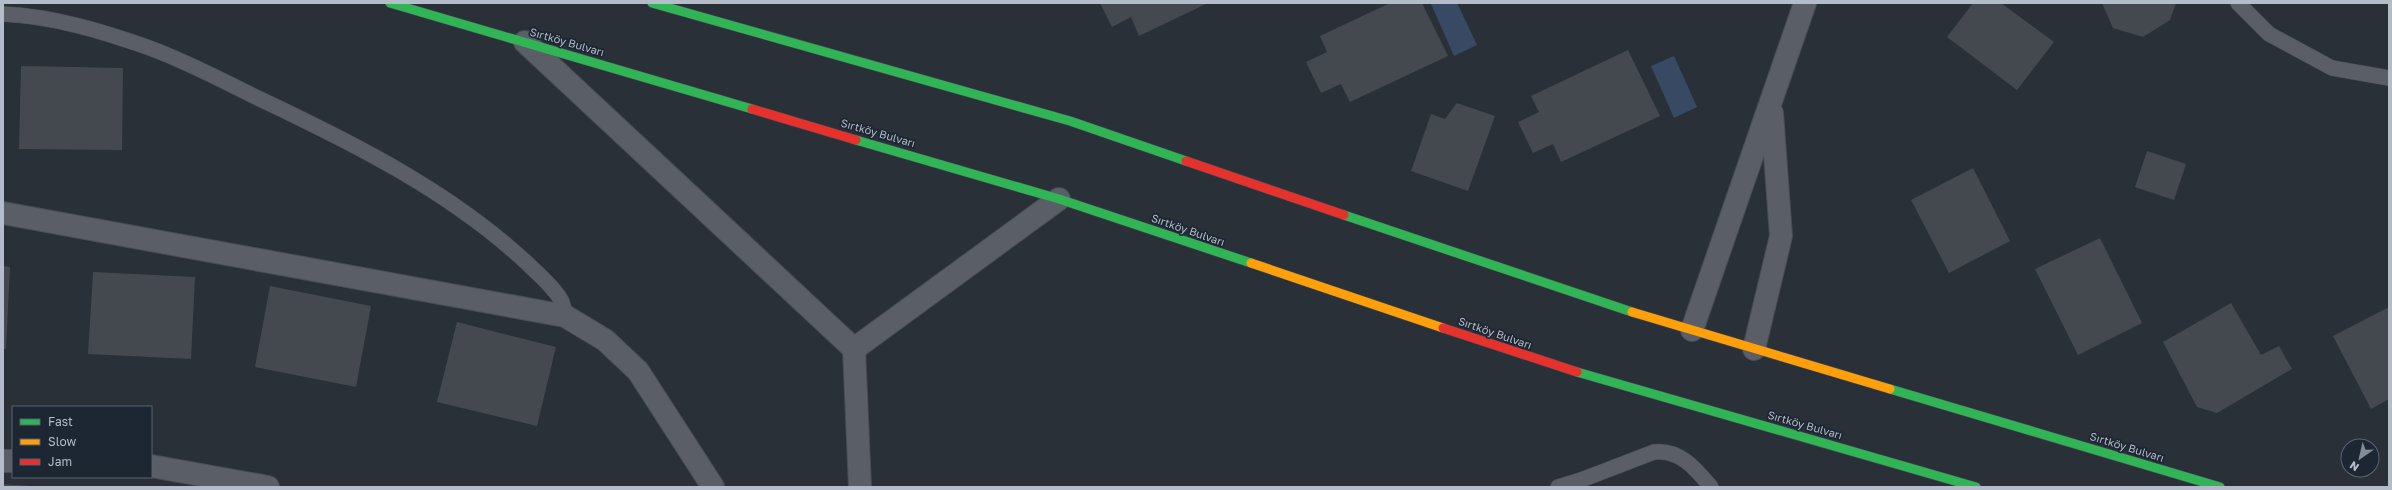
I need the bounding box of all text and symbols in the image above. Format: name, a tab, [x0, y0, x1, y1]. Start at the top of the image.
street label: Sırtköy Bulvarı	[528, 25, 606, 58]
street label: Sırtköy Bulvarı	[839, 116, 917, 149]
street label: Sırtköy Bulvarı	[1150, 211, 1227, 248]
street label: Sırtköy Bulvarı	[1457, 314, 1534, 351]
legend	[12, 406, 152, 478]
street label: Sırtköy Bulvarı	[1766, 408, 1844, 441]
text: Fast	[48, 414, 73, 429]
street label: Sırtköy Bulvarı	[2089, 429, 2166, 464]
text: Slow	[48, 434, 76, 449]
north arrow	[2340, 438, 2380, 478]
text: Jam	[48, 454, 72, 469]
text: N	[2347, 459, 2361, 474]

